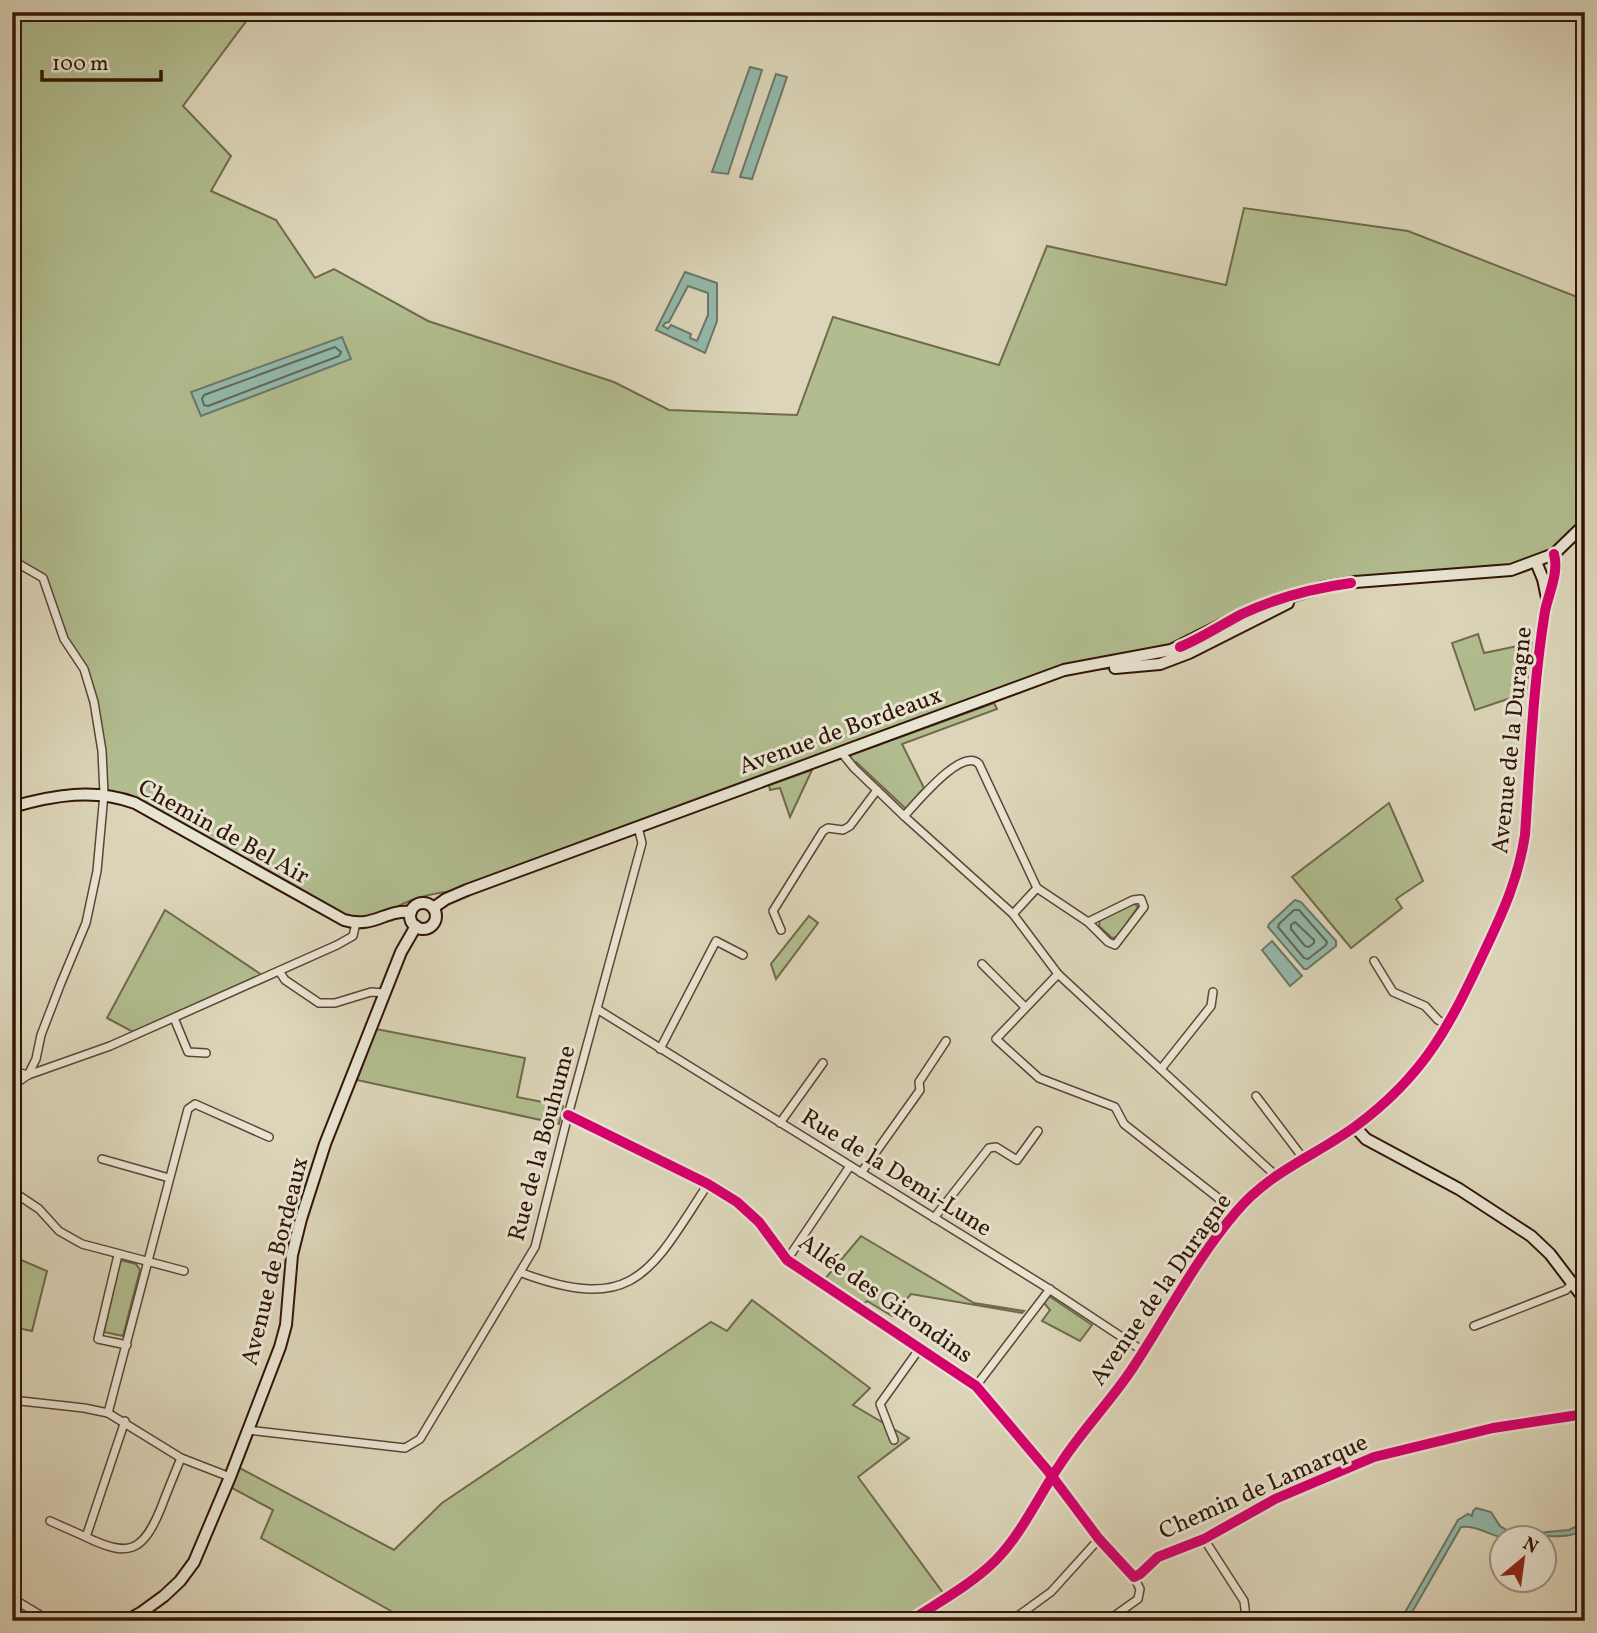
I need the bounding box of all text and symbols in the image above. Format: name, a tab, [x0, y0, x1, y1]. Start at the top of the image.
scale bar	[42, 38, 161, 82]
text: 100 m	[52, 50, 109, 79]
street label: Avenue de la Duragne	[1484, 625, 1542, 855]
street label: Avenue de Bordeaux	[734, 679, 947, 784]
street label: Chemin de Bel Air	[131, 772, 315, 894]
street label: Rue de la Bouhume	[500, 1042, 585, 1245]
street label: Rue de la Demi-Lune	[794, 1101, 998, 1246]
street label: Avenue de Bordeaux	[234, 1154, 318, 1369]
street label: Avenue de la Duragne	[1082, 1187, 1241, 1393]
street label: Allée des Girondins	[791, 1227, 979, 1373]
street label: Chemin de Lamarque	[1154, 1426, 1374, 1549]
north arrow	[1488, 1524, 1558, 1594]
text: N	[1518, 1531, 1543, 1561]

